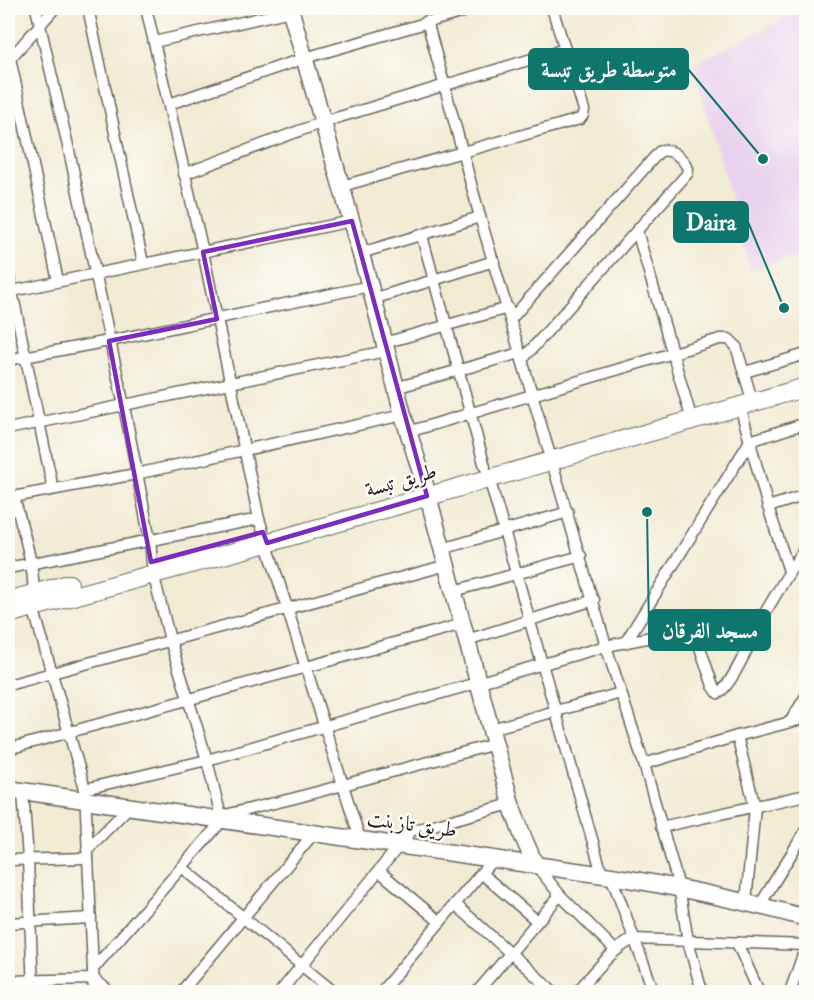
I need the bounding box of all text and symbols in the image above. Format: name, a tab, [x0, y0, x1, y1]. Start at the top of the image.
callout: متوسطة طريق تبسة	[529, 49, 688, 89]
text: متوسطة طريق تبسة	[541, 56, 677, 84]
callout: Daira	[674, 202, 748, 242]
text: Daira	[686, 209, 737, 237]
street label: طريق تبسة	[362, 457, 440, 504]
callout: مسجد الفرقان	[649, 610, 770, 650]
text: مسجد الفرقان	[662, 617, 758, 645]
street label: طريق تازبنت	[365, 805, 459, 844]

